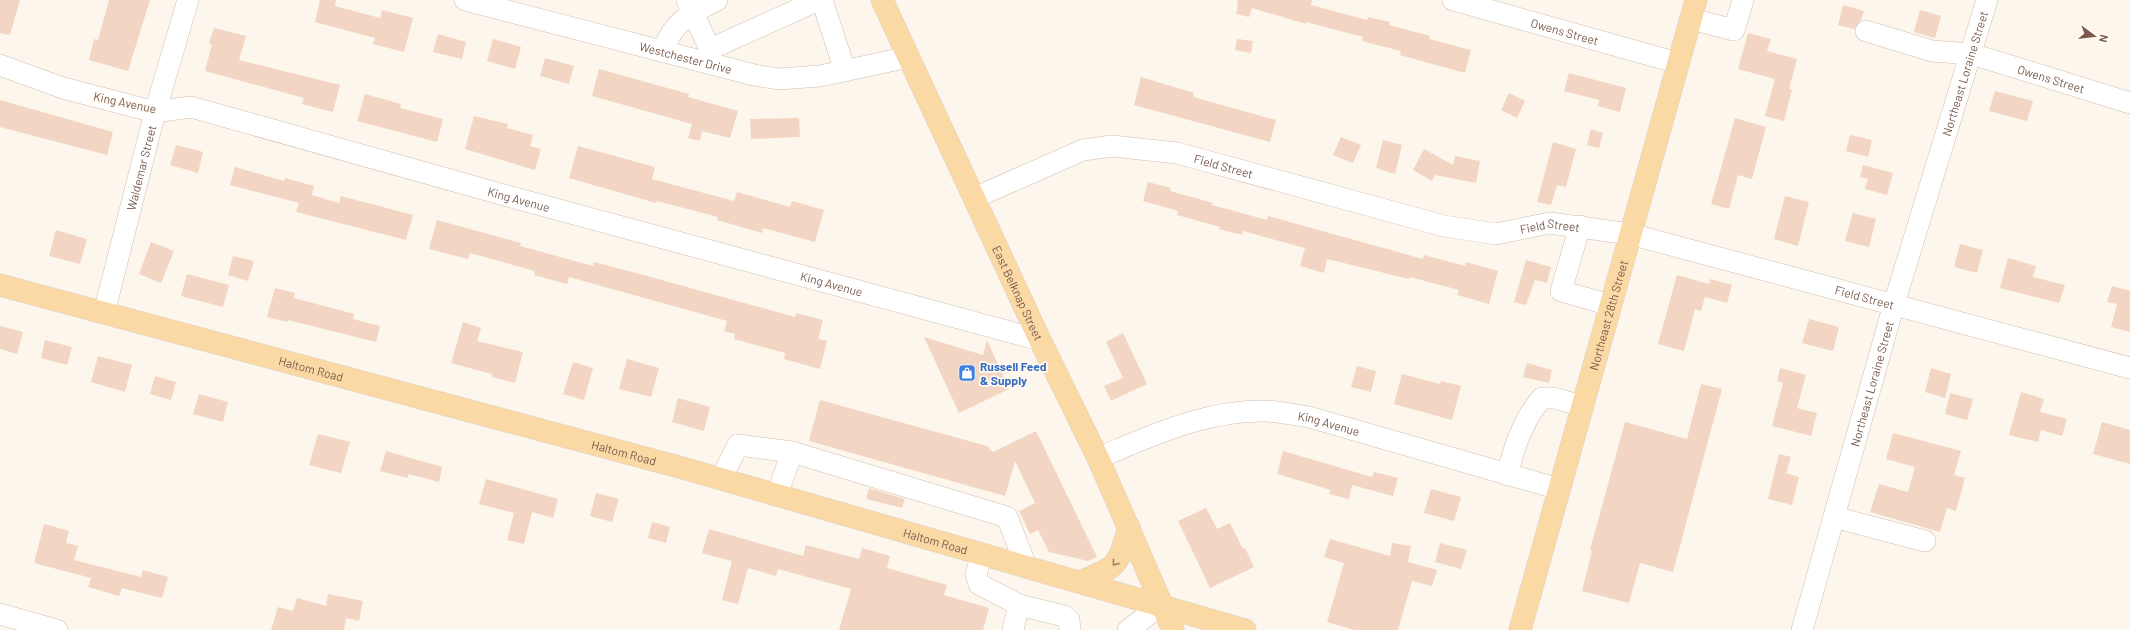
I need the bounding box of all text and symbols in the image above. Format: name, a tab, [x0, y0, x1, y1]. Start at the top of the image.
street label: Northeast Loraine Street	[1939, 9, 1990, 137]
street label: Owens Street	[1529, 15, 1600, 47]
north arrow	[2074, 16, 2114, 56]
text: N	[2097, 33, 2111, 44]
street label: Westchester Drive	[638, 39, 733, 76]
street label: Owens Street	[2016, 62, 2087, 96]
street label: King Avenue	[92, 89, 158, 115]
street label: Waldemar Street	[123, 123, 158, 212]
street label: Field Street	[1192, 151, 1255, 180]
street label: King Avenue	[486, 184, 551, 214]
street label: Field Street	[1519, 216, 1581, 236]
street label: East Belknap Street	[990, 243, 1046, 343]
street label: Northeast 28th Street	[1586, 258, 1630, 372]
street label: King Avenue	[799, 269, 864, 299]
street label: Field Street	[1834, 282, 1896, 312]
street label: Northeast Loraine Street	[1847, 319, 1896, 448]
street label: Haltom Road	[277, 353, 345, 384]
place label: Russell Feed & Supply	[980, 359, 1047, 387]
shop icon: Russell Feed & Supply	[957, 363, 977, 383]
street label: King Avenue	[1297, 408, 1362, 438]
street label: Haltom Road	[590, 437, 658, 468]
street label: Haltom Road	[902, 525, 969, 557]
one-way arrow	[1113, 558, 1120, 565]

